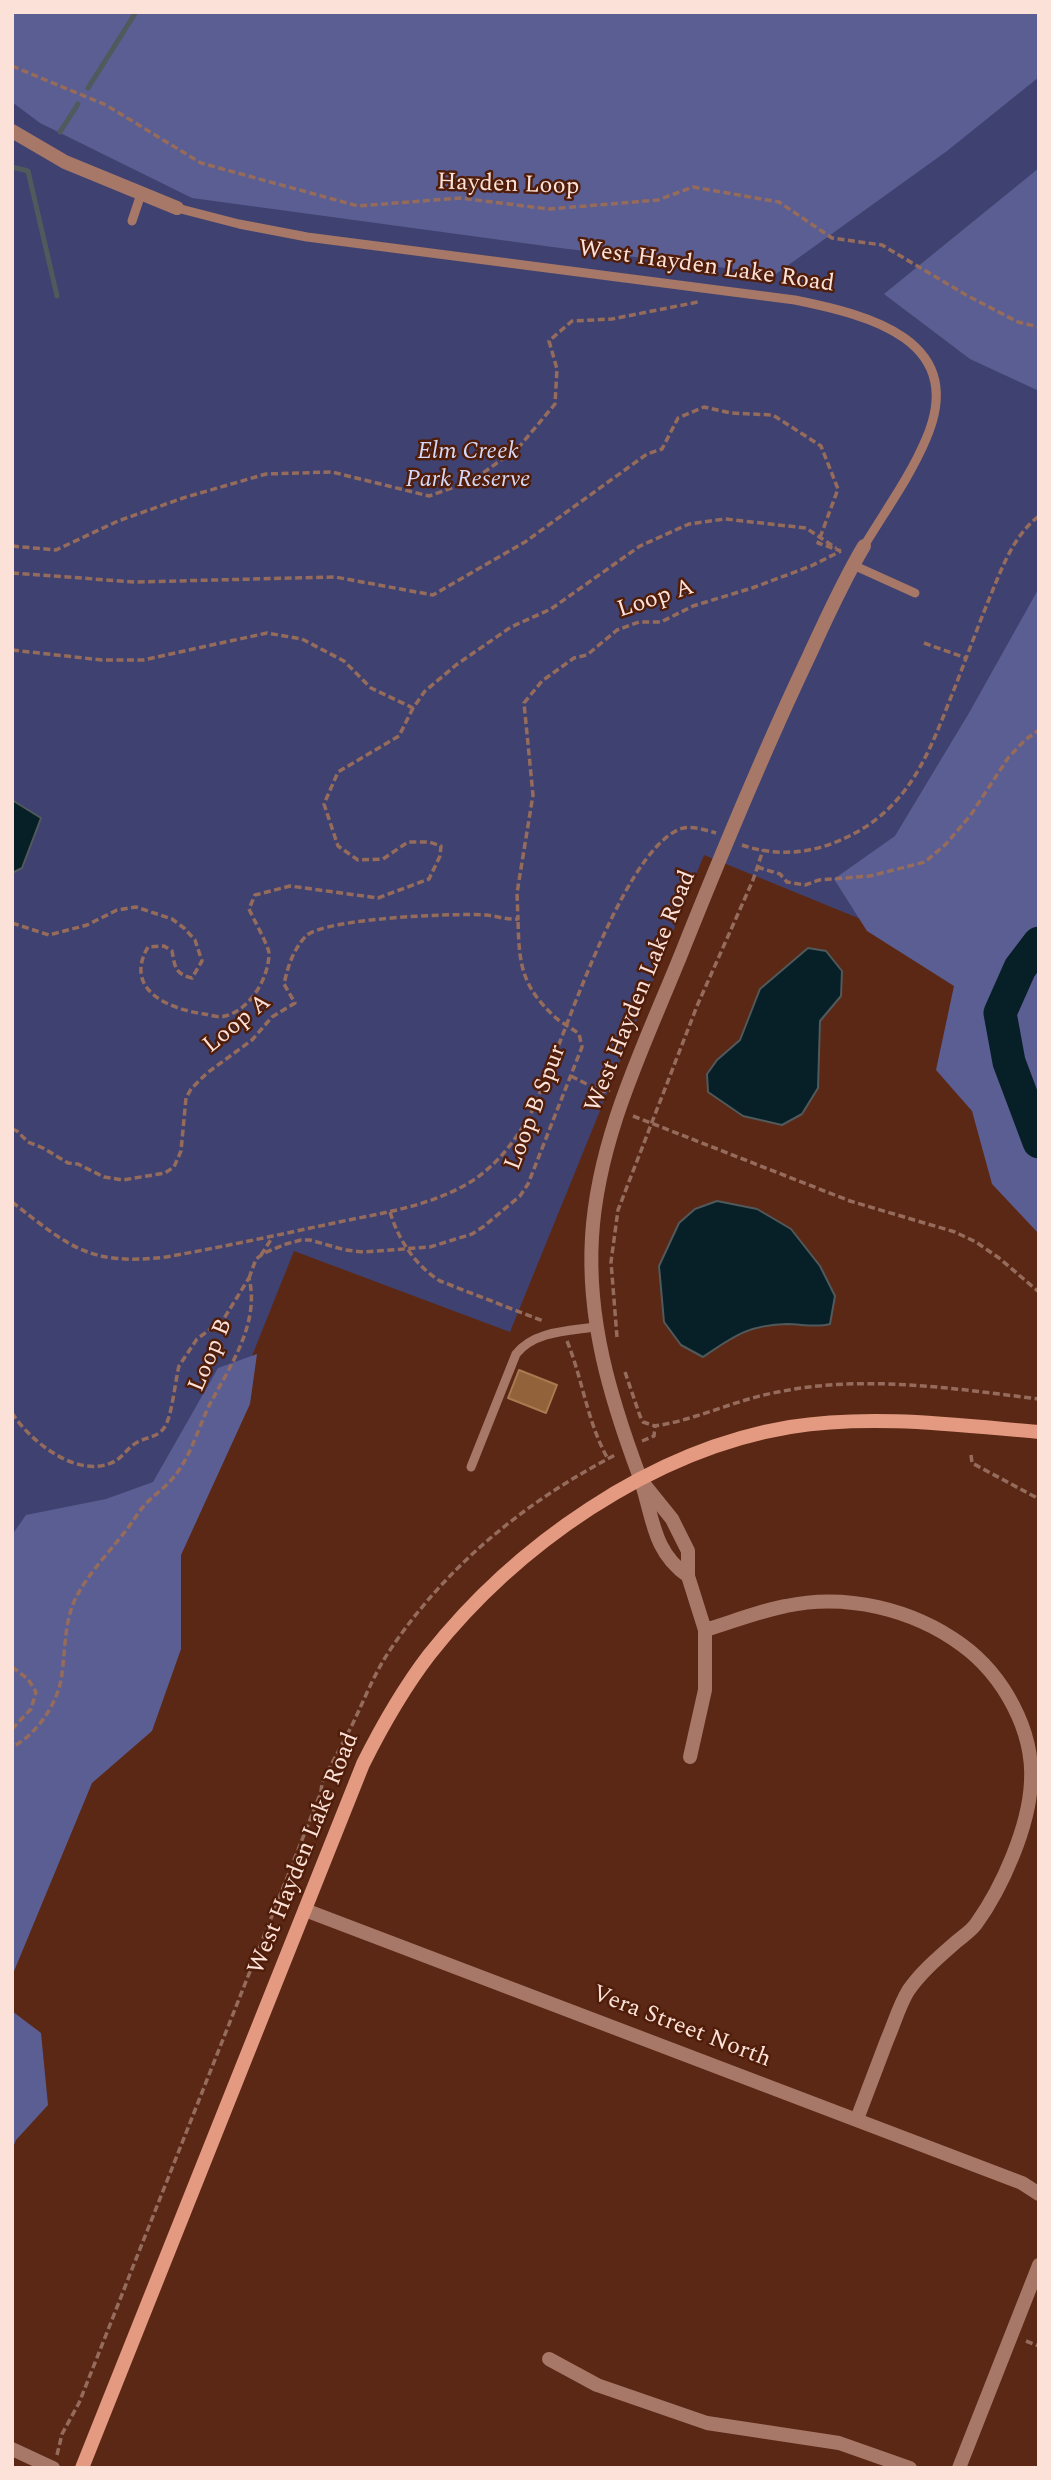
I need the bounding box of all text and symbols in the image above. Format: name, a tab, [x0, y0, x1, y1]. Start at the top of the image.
street label: Hayden Loop	[436, 169, 580, 203]
street label: West Hayden Lake Road	[576, 236, 836, 300]
park label: Elm Creek Park Reserve	[406, 439, 530, 495]
street label: Loop A	[614, 574, 698, 626]
street label: West Hayden Lake Road	[580, 867, 704, 1117]
street label: Loop A	[198, 989, 278, 1061]
street label: Loop B Spur	[500, 1041, 574, 1175]
street label: Loop B	[184, 1315, 240, 1397]
street label: West Hayden Lake Road	[243, 1729, 367, 1979]
street label: Vera Street North	[588, 1981, 774, 2075]

